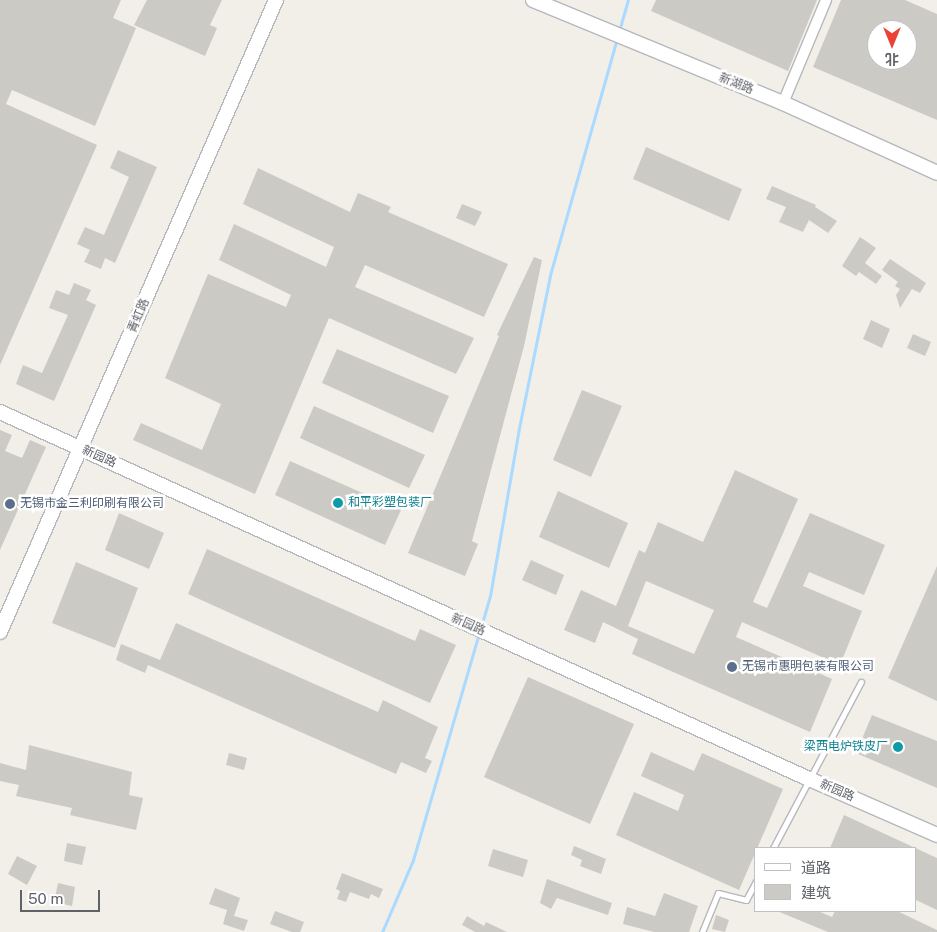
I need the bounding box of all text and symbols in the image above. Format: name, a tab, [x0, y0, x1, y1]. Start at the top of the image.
north arrow	[867, 20, 917, 70]
text: 北	[885, 51, 899, 67]
street label: 新湖路	[717, 71, 755, 97]
street label: 青虹路	[125, 297, 153, 335]
street label: 新园路	[80, 443, 118, 471]
place label: 和平彩塑包装厂	[348, 496, 432, 510]
place label: 无锡市金三利印刷有限公司	[20, 497, 164, 511]
marker: 和平彩塑包装厂	[332, 497, 344, 509]
marker: 无锡市金三利印刷有限公司	[4, 498, 16, 510]
street label: 新园路	[449, 611, 487, 639]
place label: 无锡市惠明包装有限公司	[742, 660, 874, 674]
marker: 无锡市惠明包装有限公司	[726, 661, 738, 673]
place label: 梁西电炉铁皮厂	[804, 740, 888, 754]
marker: 梁西电炉铁皮厂	[892, 741, 904, 753]
street label: 新园路	[818, 777, 856, 805]
legend	[754, 847, 917, 912]
text: 道路	[801, 859, 831, 876]
scale bar	[22, 880, 102, 912]
text: 建筑	[801, 884, 831, 901]
text: 50 m	[28, 890, 63, 907]

